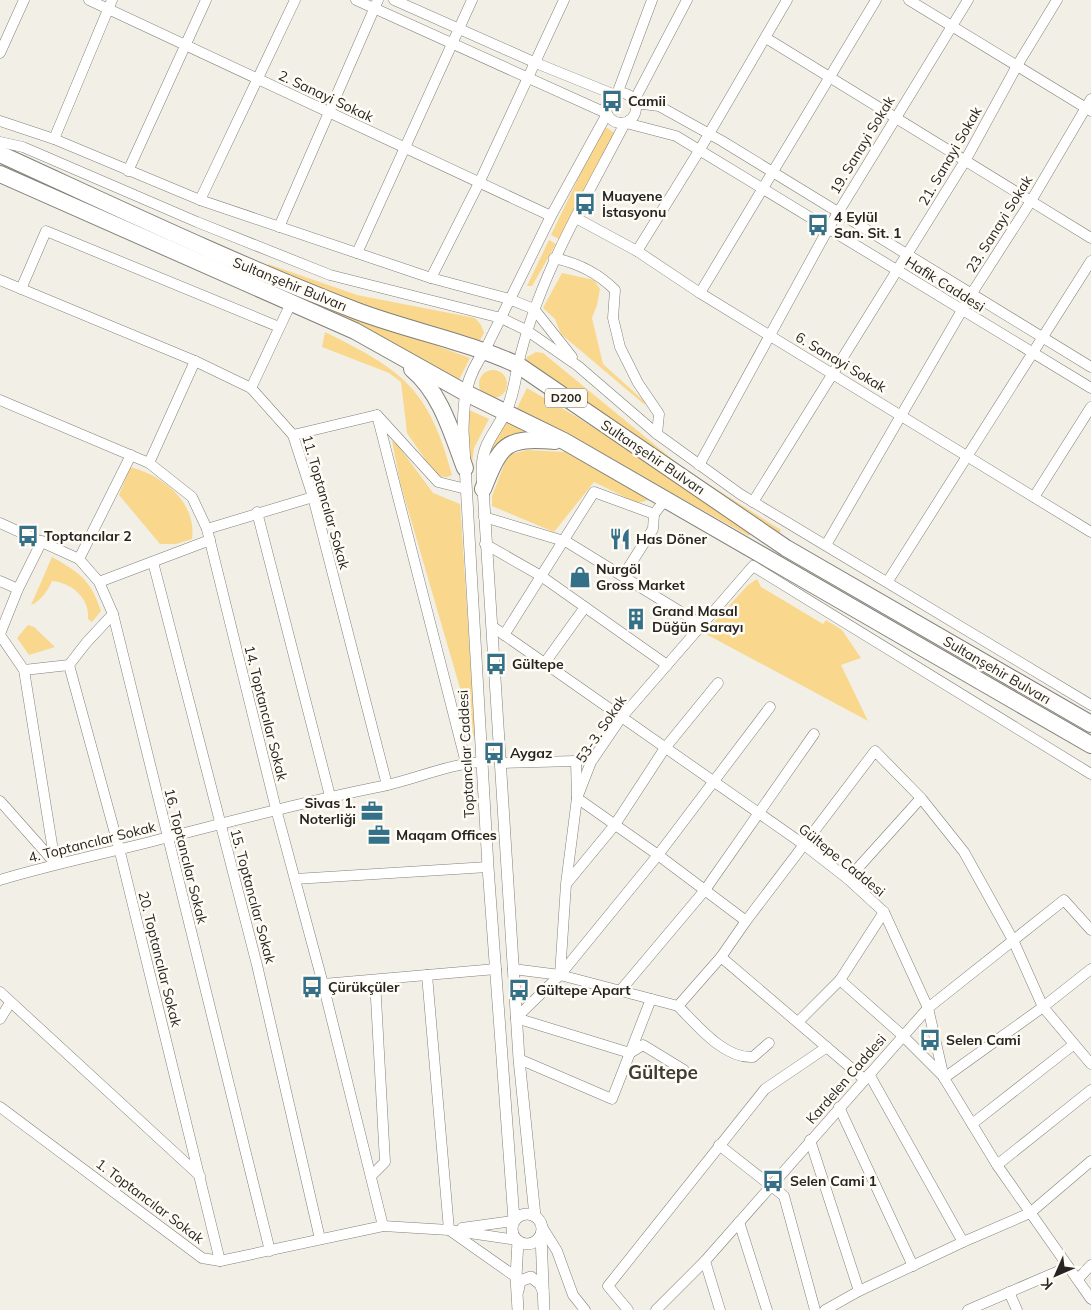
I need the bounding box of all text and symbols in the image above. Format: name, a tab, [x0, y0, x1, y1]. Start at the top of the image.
street label: 2. Sanayi Sokak	[276, 66, 377, 126]
bus stop icon: Camii	[599, 88, 625, 114]
place label: Camii	[628, 92, 666, 110]
street label: 19. Sanayi Sokak	[826, 92, 899, 197]
street label: 21. Sanayi Sokak	[914, 103, 986, 209]
street label: 23. Sanayi Sokak	[962, 171, 1037, 276]
place label: Muayene İstasyonu	[602, 187, 666, 221]
bus stop icon: Muayene İstasyonu	[572, 191, 598, 217]
place label: 4 Eylül San. Sit. 1	[834, 208, 901, 242]
bus stop icon: 4 Eylül San. Sit. 1	[805, 212, 831, 238]
street label: Hafik Caddesi	[902, 252, 988, 316]
street label: Sultanşehir Bulvarı	[230, 253, 350, 315]
street label: 6. Sanayi Sokak	[792, 328, 890, 397]
road number: D200	[545, 388, 587, 408]
street label: Sultanşehir Bulvarı	[598, 416, 708, 498]
street label: 11. Toptancılar Sokak	[298, 433, 354, 572]
bus stop icon: Toptancılar 2	[15, 523, 41, 549]
restaurant icon: Has Döner	[607, 526, 633, 552]
place label: Toptancılar 2	[44, 527, 132, 545]
place label: Has Döner	[636, 530, 707, 548]
place label: Nurgöl Gross Market	[596, 560, 685, 594]
shop icon: Nurgöl Gross Market	[567, 564, 593, 590]
place label: Grand Masal Düğün Sarayı	[652, 602, 743, 636]
building icon: Grand Masal Düğün Sarayı	[623, 606, 649, 632]
street label: Sultanşehir Bulvarı	[940, 632, 1054, 708]
street label: 14. Toptancılar Sokak	[240, 643, 292, 783]
bus stop icon: Gültepe	[483, 651, 509, 677]
place label: Gültepe	[512, 655, 564, 673]
street label: Toptancılar Caddesi	[454, 689, 478, 819]
street label: 53-3. Sokak	[572, 691, 631, 766]
bus stop icon: Aygaz	[481, 740, 507, 766]
place label: Aygaz	[510, 744, 552, 762]
street label: 16. Toptancılar Sokak	[160, 786, 212, 926]
place label: Sivas 1. Noterliği	[299, 794, 356, 828]
office icon: Sivas 1. Noterliği	[359, 798, 385, 824]
street label: 4. Toptancılar Sokak	[26, 817, 158, 867]
street label: Gültepe Caddesi	[795, 820, 889, 900]
office icon: Maqam Offices	[366, 822, 392, 848]
place label: Maqam Offices	[396, 826, 497, 844]
street label: 15. Toptancılar Sokak	[226, 827, 280, 966]
street label: 20. Toptancılar Sokak	[134, 889, 186, 1029]
bus stop icon: Çürükçüler	[299, 974, 325, 1000]
bus stop icon: Gültepe Apart	[506, 977, 532, 1003]
place label: Çürükçüler	[328, 978, 400, 996]
place label: Gültepe Apart	[536, 981, 631, 999]
bus stop icon: Selen Cami	[917, 1027, 943, 1053]
street label: Kardelen Caddesi	[802, 1030, 890, 1128]
place label: Selen Cami	[946, 1031, 1021, 1049]
district label: Gültepe	[628, 1060, 698, 1084]
street label: 1. Toptancılar Sokak	[92, 1154, 208, 1248]
bus stop icon: Selen Cami 1	[760, 1168, 786, 1194]
place label: Selen Cami 1	[790, 1172, 877, 1190]
north arrow	[1031, 1250, 1081, 1300]
text: K	[1037, 1274, 1056, 1294]

